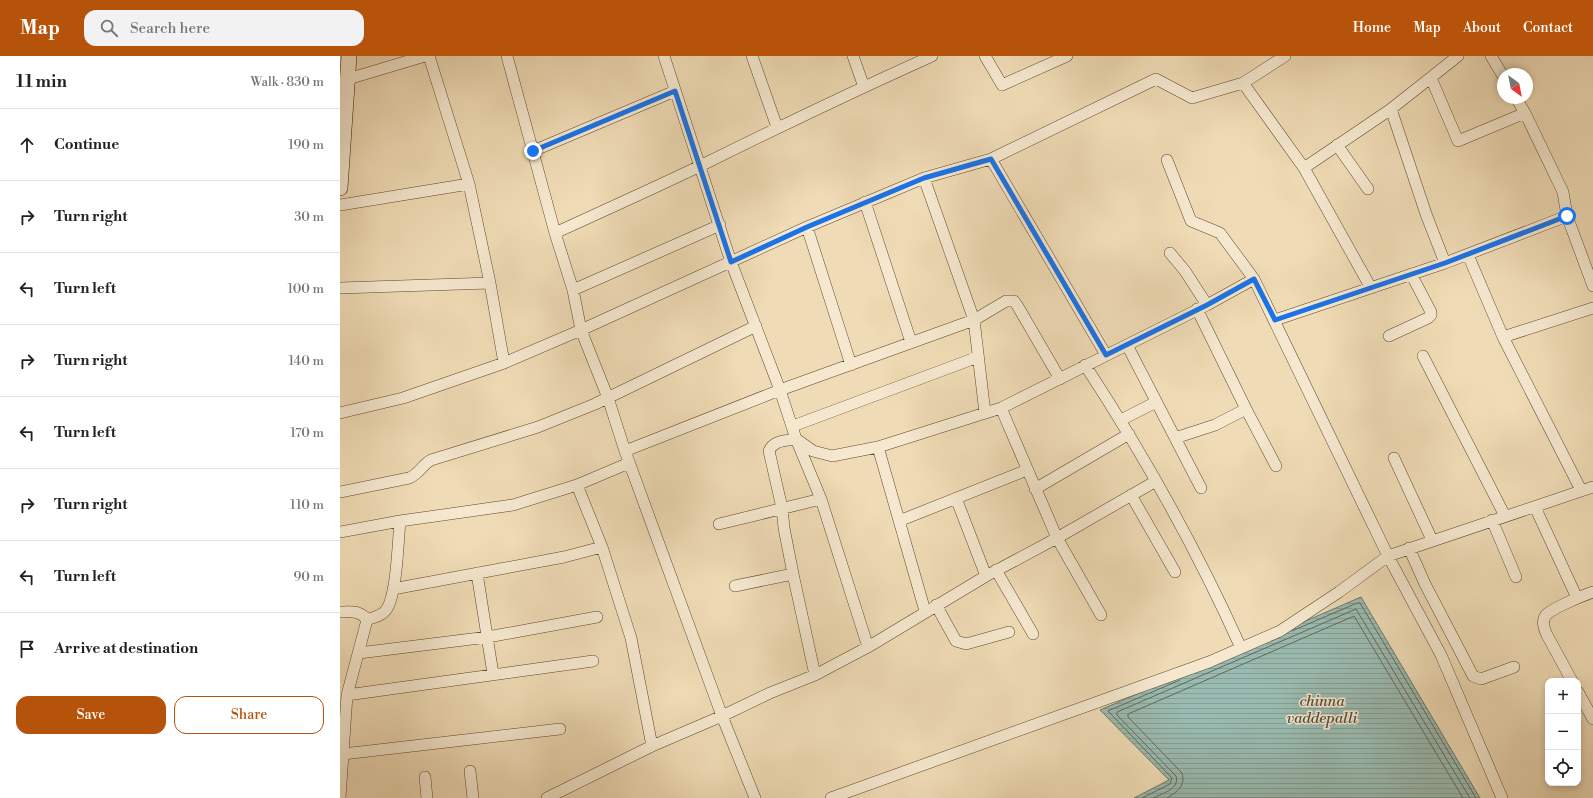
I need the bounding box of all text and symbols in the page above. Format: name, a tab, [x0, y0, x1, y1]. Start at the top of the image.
search box	[84, 10, 364, 46]
text: Map	[20, 16, 60, 40]
icon: search	[98, 17, 120, 39]
text: Search here	[130, 19, 210, 38]
text: Home	[1353, 19, 1391, 37]
text: Map	[1413, 19, 1441, 37]
text: About	[1463, 19, 1501, 37]
text: Contact	[1523, 19, 1573, 37]
north arrow	[1497, 68, 1533, 104]
text: 11 min	[16, 71, 67, 93]
text: Walk · 830 m	[250, 74, 324, 90]
icon: ahead	[16, 134, 38, 156]
text: Continue	[54, 135, 119, 154]
text: 190 m	[288, 137, 324, 153]
route end	[524, 142, 542, 160]
icon: right	[16, 206, 38, 228]
text: Turn right	[54, 207, 128, 226]
route start	[1558, 207, 1576, 225]
text: 30 m	[294, 209, 324, 225]
icon: left	[16, 278, 38, 300]
text: Turn left	[54, 279, 116, 298]
text: 100 m	[288, 281, 324, 297]
icon: right	[16, 350, 38, 372]
text: Turn right	[54, 351, 128, 370]
text: 140 m	[288, 353, 324, 369]
icon: left	[16, 422, 38, 444]
text: Turn left	[54, 423, 116, 442]
text: 170 m	[290, 425, 324, 441]
icon: right	[16, 494, 38, 516]
text: Turn right	[54, 495, 128, 514]
text: 110 m	[290, 497, 324, 513]
icon: left	[16, 566, 38, 588]
text: Turn left	[54, 567, 116, 586]
text: 90 m	[293, 569, 324, 585]
icon: arrive	[16, 638, 38, 660]
text: Arrive at destination	[54, 639, 198, 658]
map controls	[1545, 678, 1581, 786]
button: +	[1545, 678, 1581, 714]
water label: chinna vaddepalli	[1287, 692, 1358, 728]
button: Save	[16, 696, 166, 734]
button: Share	[174, 696, 324, 734]
button: −	[1545, 714, 1581, 750]
button: locate	[1545, 750, 1581, 786]

